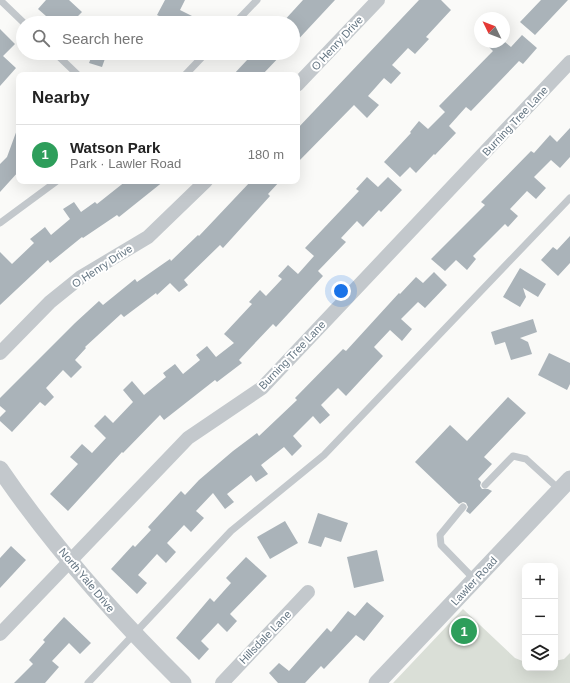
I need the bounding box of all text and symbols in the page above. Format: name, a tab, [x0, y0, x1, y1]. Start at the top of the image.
north arrow	[474, 12, 510, 48]
street label: O Henry Drive	[309, 13, 365, 73]
search box	[16, 16, 300, 60]
icon: search	[30, 27, 52, 49]
text: Search here	[62, 30, 144, 47]
street label: Burning Tree Lane	[480, 84, 550, 158]
text: Nearby	[32, 88, 90, 107]
text: Watson Park	[70, 139, 160, 156]
text: 1	[41, 147, 49, 162]
text: 180 m	[248, 147, 284, 162]
text: Park · Lawler Road	[70, 156, 181, 171]
street label: O Henry Drive	[70, 242, 134, 290]
your location	[331, 281, 351, 301]
street label: Burning Tree Lane	[256, 318, 328, 392]
street label: North Yale Drive	[57, 546, 117, 614]
street label: Lawler Road	[449, 554, 499, 608]
map controls	[522, 563, 558, 671]
button: +	[522, 563, 558, 599]
button: −	[522, 599, 558, 635]
street label: Hillsdale Lane	[237, 608, 293, 666]
pin: 1	[451, 616, 477, 646]
button: layers	[522, 635, 558, 671]

